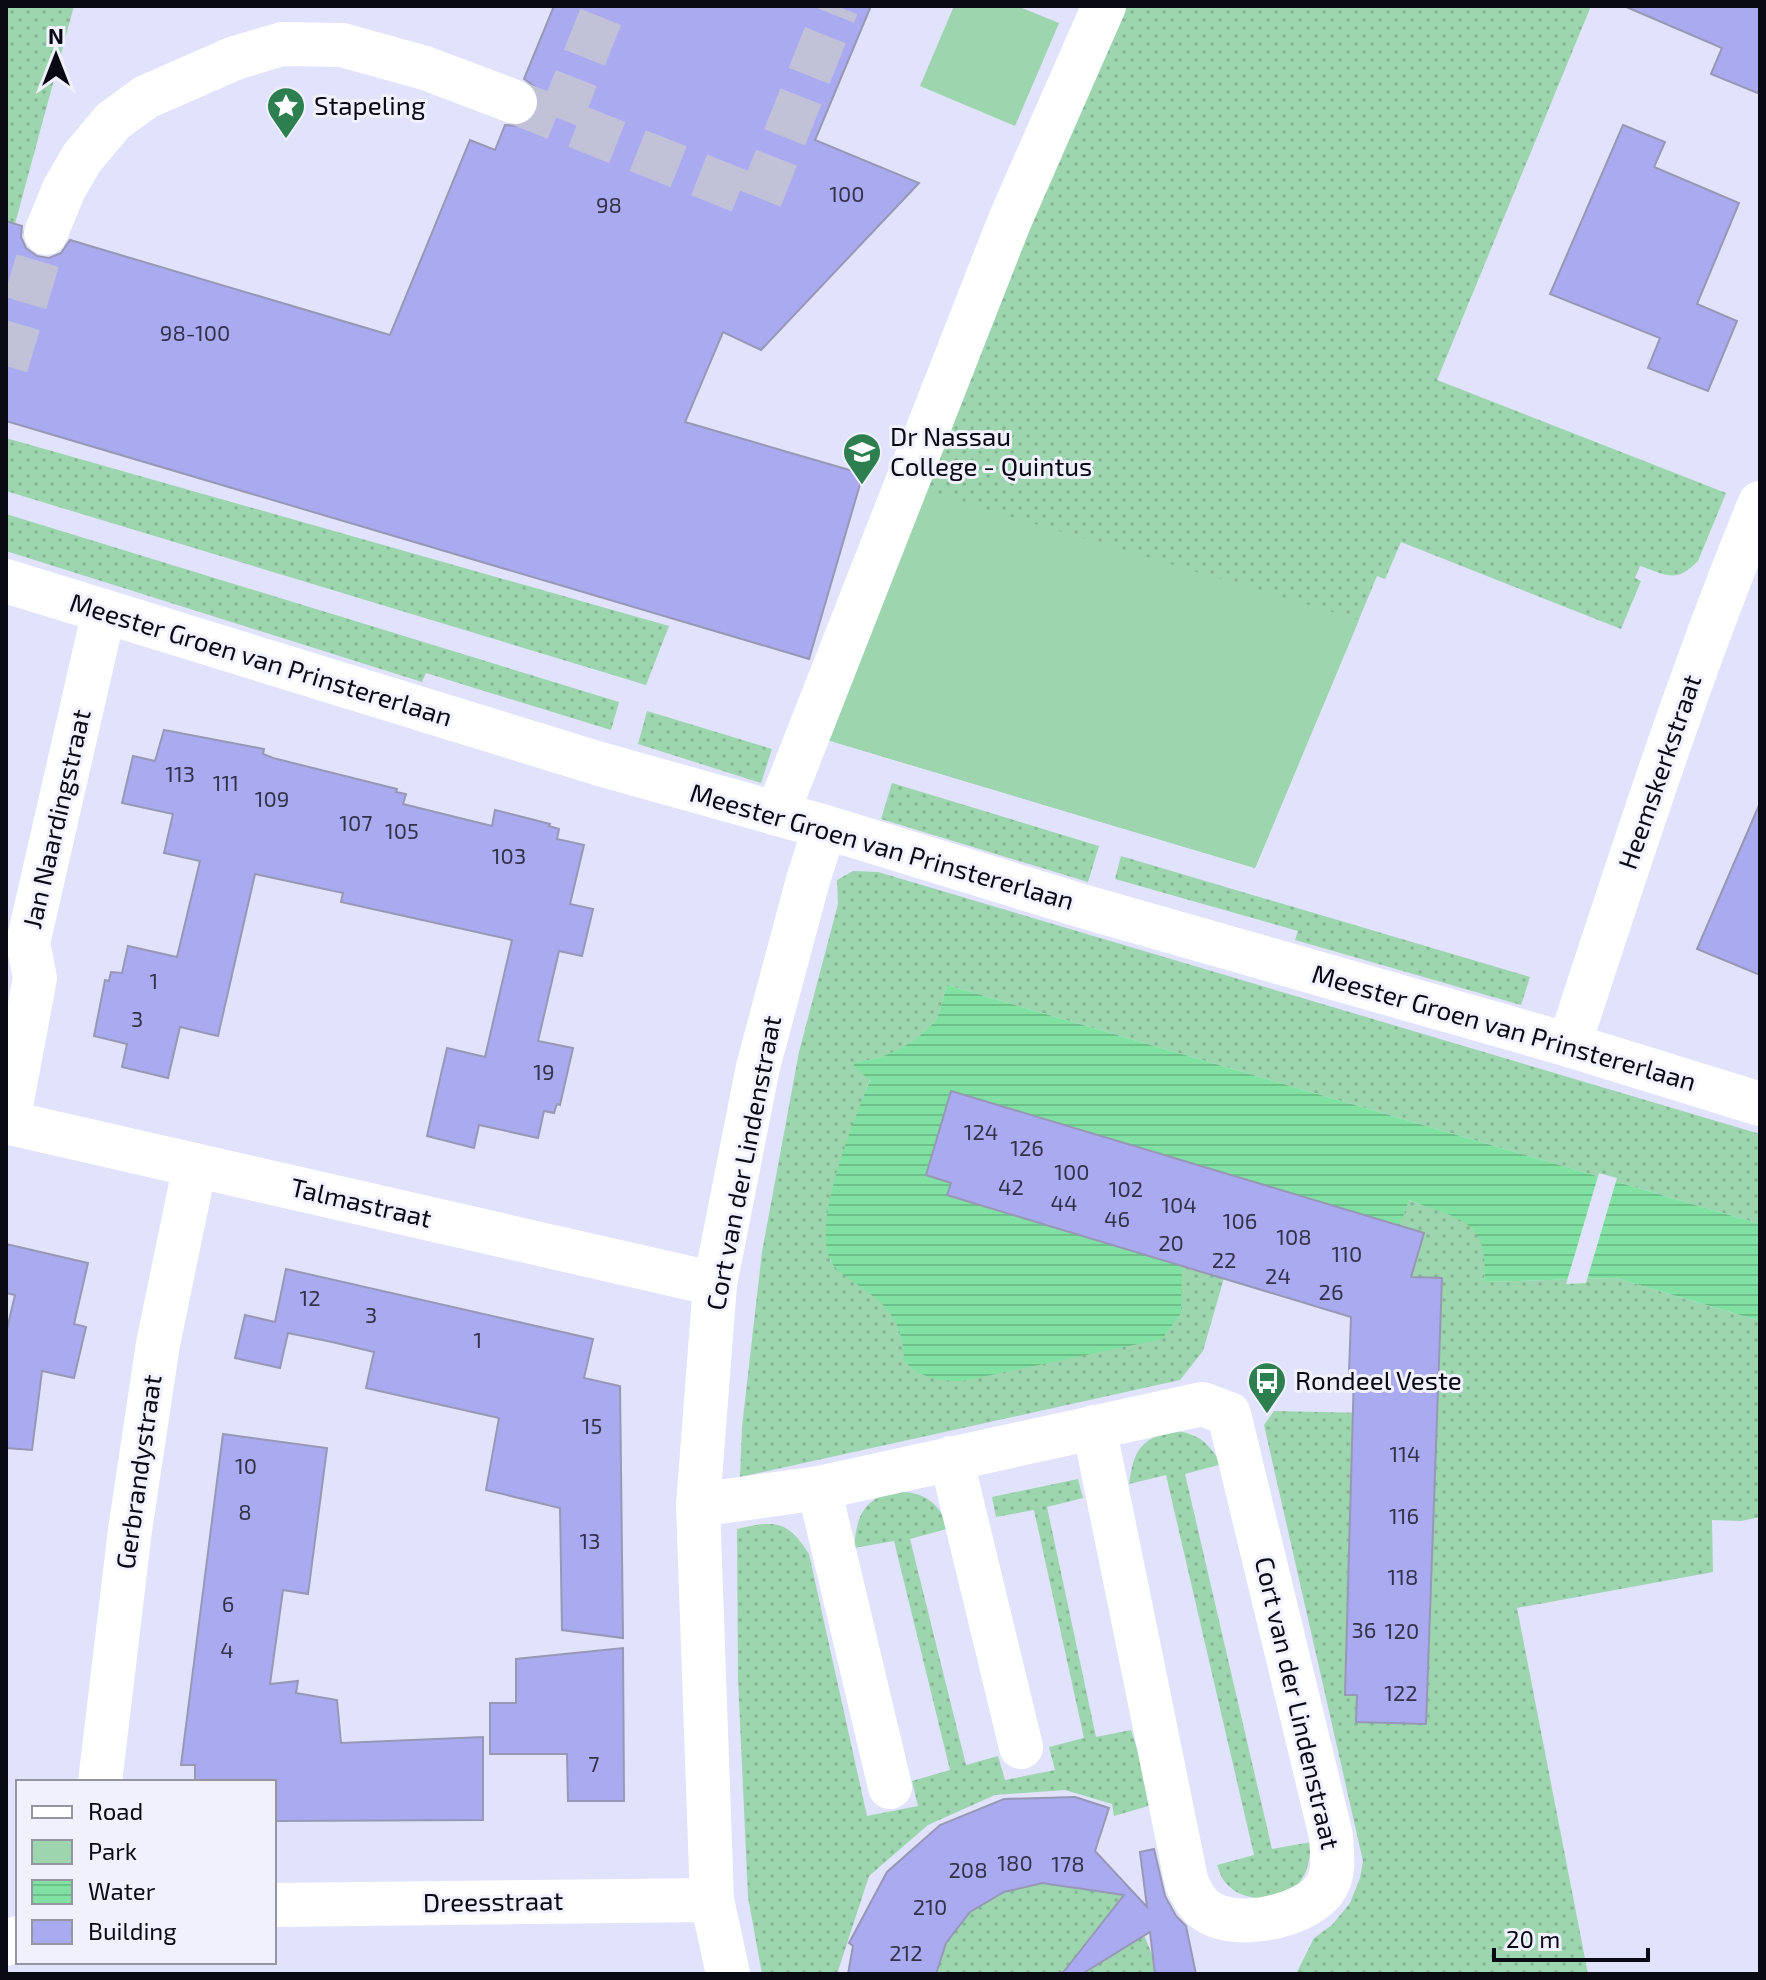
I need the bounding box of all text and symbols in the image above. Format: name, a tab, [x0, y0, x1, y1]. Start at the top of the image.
north arrow	[16, 16, 96, 96]
text: N	[48, 22, 64, 48]
place icon: Stapeling	[265, 85, 307, 140]
place label: Stapeling	[314, 89, 425, 120]
house number: 100	[829, 180, 865, 206]
house number: 98	[596, 191, 622, 217]
house number: 98-100	[160, 319, 230, 345]
place label: Dr Nassau College - Quintus	[890, 420, 1092, 481]
school or university icon: Dr Nassau College - Quintus	[841, 431, 883, 486]
street label: Meester Groen van Prinstererlaan	[67, 586, 456, 732]
street label: Heemskerkstraat	[1611, 670, 1706, 873]
street label: Jan Naardingstraat	[15, 706, 96, 931]
house number: 113	[165, 760, 195, 786]
house number: 111	[213, 769, 239, 795]
street label: Meester Groen van Prinstererlaan	[687, 776, 1078, 915]
house number: 109	[255, 785, 289, 811]
house number: 107	[339, 809, 373, 835]
house number: 105	[385, 817, 419, 843]
house number: 103	[492, 842, 526, 868]
street label: Meester Groen van Prinstererlaan	[1309, 957, 1700, 1096]
house number: 1	[150, 967, 158, 993]
house number: 3	[131, 1005, 143, 1031]
street label: Cort van der Lindenstraat	[699, 1013, 786, 1313]
house number: 19	[533, 1058, 555, 1084]
house number: 124	[964, 1118, 998, 1144]
house number: 126	[1010, 1134, 1044, 1160]
house number: 100	[1054, 1158, 1090, 1184]
street label: Talmastraat	[288, 1170, 435, 1233]
house number: 42	[998, 1173, 1024, 1199]
house number: 102	[1109, 1175, 1143, 1201]
house number: 44	[1050, 1189, 1078, 1215]
house number: 104	[1161, 1191, 1197, 1217]
house number: 46	[1104, 1205, 1130, 1231]
house number: 106	[1223, 1207, 1257, 1233]
house number: 108	[1276, 1223, 1312, 1249]
house number: 20	[1158, 1229, 1184, 1255]
house number: 110	[1332, 1240, 1362, 1266]
house number: 22	[1212, 1246, 1236, 1272]
house number: 24	[1265, 1262, 1291, 1288]
house number: 26	[1319, 1278, 1343, 1304]
house number: 12	[299, 1284, 321, 1310]
house number: 3	[365, 1301, 377, 1327]
house number: 1	[474, 1326, 482, 1352]
bus stop icon: Rondeel Veste	[1246, 1360, 1288, 1415]
place label: Rondeel Veste	[1295, 1364, 1462, 1395]
street label: Gerbrandystraat	[109, 1373, 167, 1571]
house number: 15	[582, 1412, 602, 1438]
house number: 114	[1389, 1440, 1421, 1466]
house number: 10	[235, 1452, 257, 1478]
house number: 8	[238, 1498, 252, 1524]
house number: 116	[1389, 1502, 1419, 1528]
house number: 13	[580, 1527, 601, 1553]
street label: Cort van der Lindenstraat	[1250, 1553, 1347, 1852]
house number: 118	[1388, 1563, 1418, 1589]
house number: 6	[222, 1590, 234, 1616]
house number: 36	[1352, 1616, 1376, 1642]
house number: 120	[1385, 1617, 1419, 1643]
house number: 4	[220, 1636, 234, 1662]
house number: 122	[1384, 1679, 1418, 1705]
house number: 7	[588, 1750, 600, 1776]
legend	[16, 1780, 276, 1964]
text: Road	[88, 1796, 143, 1825]
text: Park	[88, 1836, 137, 1865]
house number: 180	[997, 1849, 1033, 1875]
house number: 178	[1051, 1850, 1085, 1876]
house number: 208	[949, 1856, 987, 1882]
text: Water	[88, 1876, 156, 1905]
street label: Dreesstraat	[422, 1884, 564, 1917]
house number: 210	[913, 1893, 947, 1919]
scale bar	[1494, 1912, 1648, 1962]
text: Building	[88, 1916, 177, 1945]
text: 20 m	[1506, 1924, 1560, 1953]
house number: 212	[889, 1939, 923, 1965]

